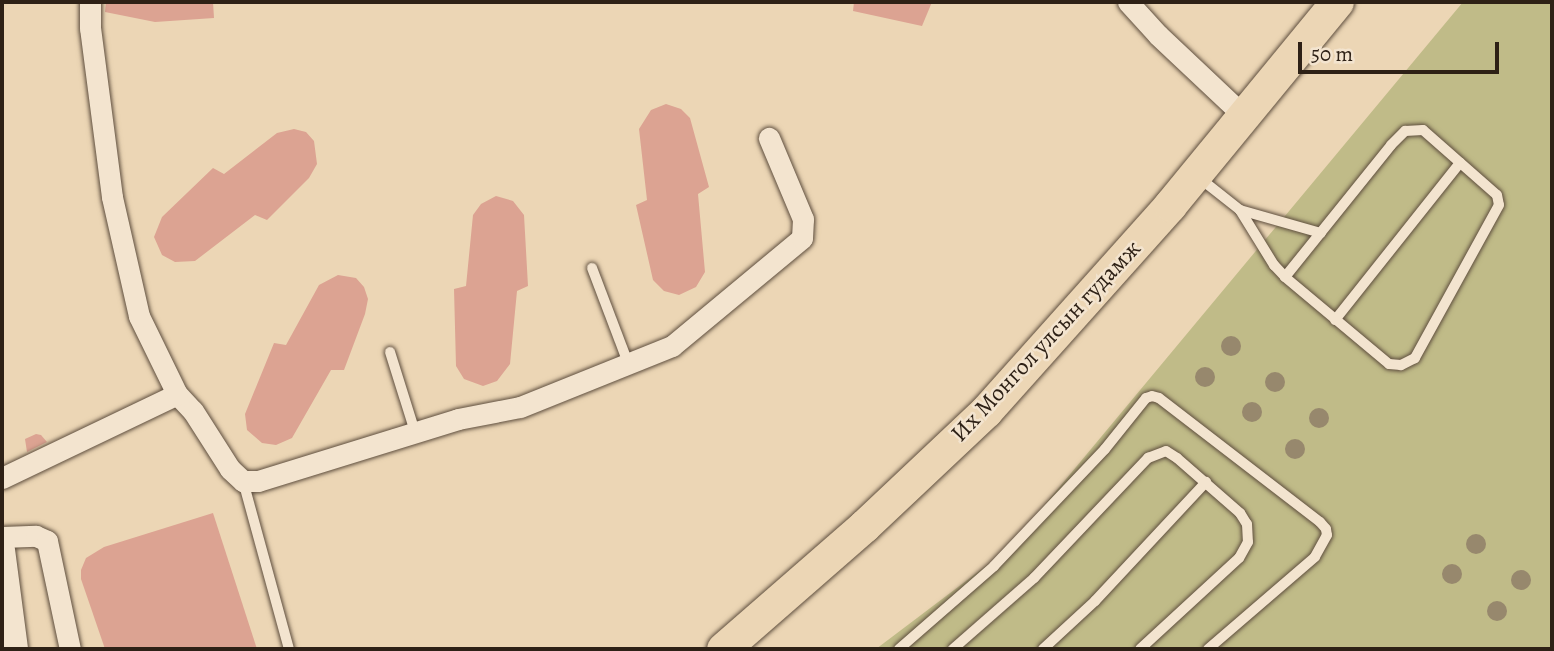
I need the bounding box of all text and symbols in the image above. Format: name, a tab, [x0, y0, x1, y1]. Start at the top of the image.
scale bar	[1302, 28, 1503, 72]
text: 50 m	[1311, 40, 1353, 68]
street label: Их Монгол улсын гудамж	[945, 234, 1147, 448]

